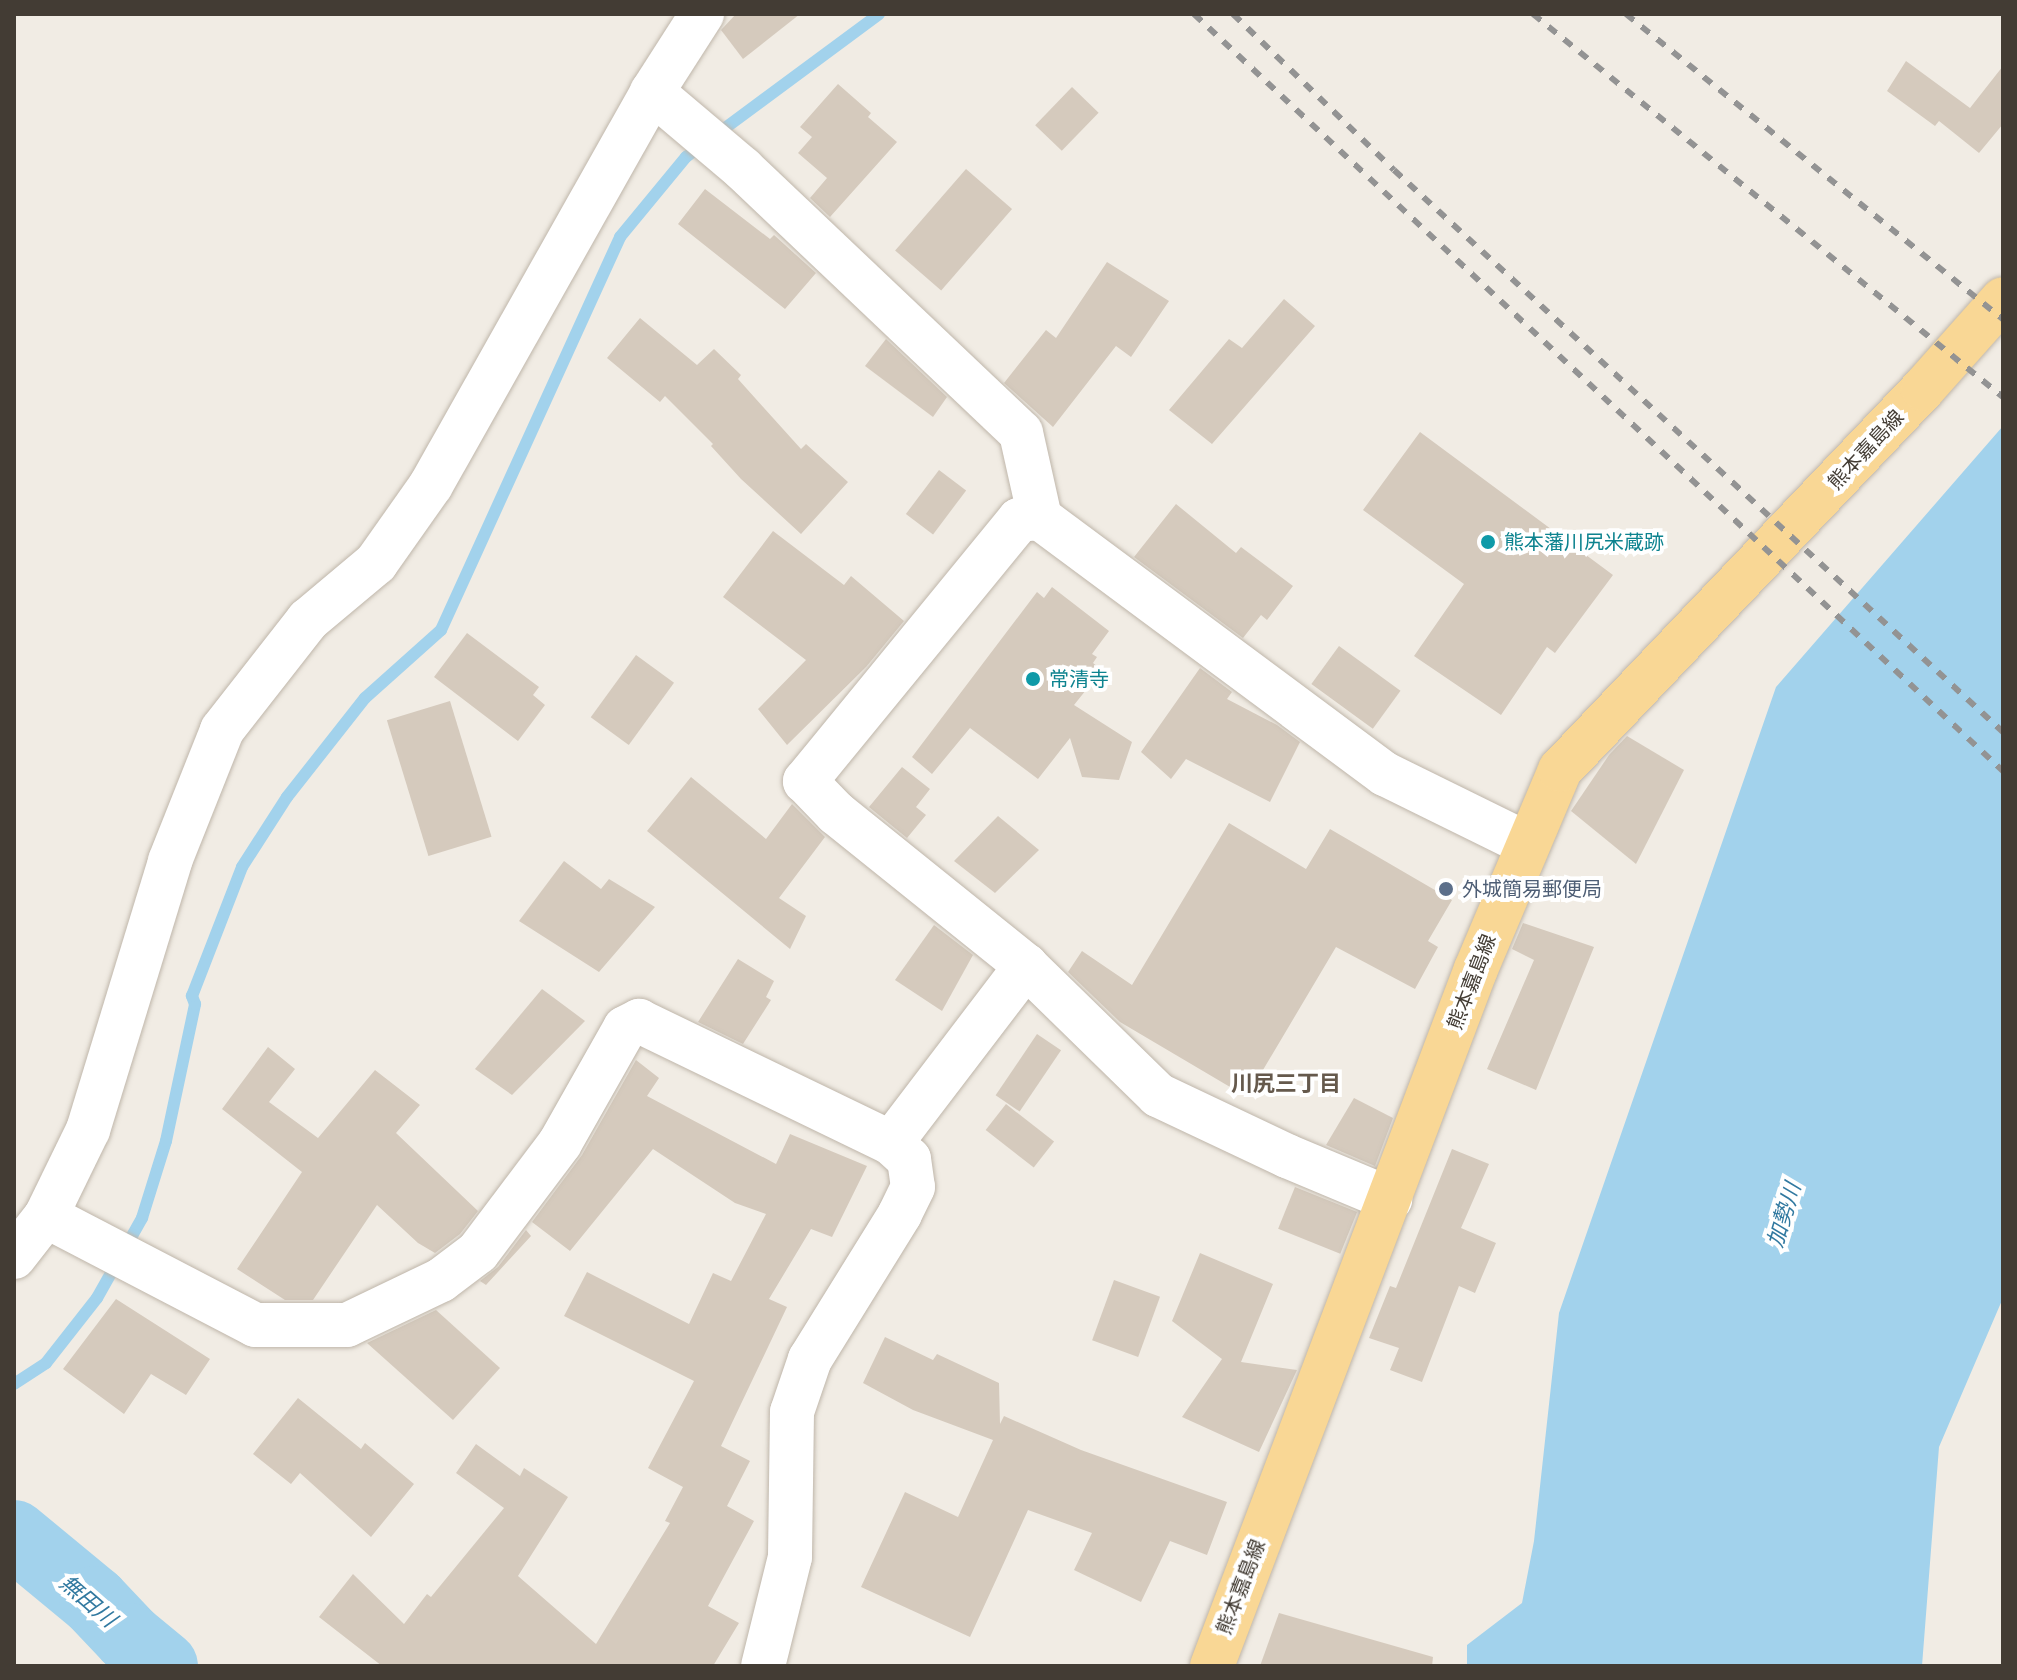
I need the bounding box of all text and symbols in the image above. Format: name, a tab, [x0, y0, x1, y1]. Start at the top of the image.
street label: 熊本嘉島線	[1823, 405, 1909, 495]
place label: 熊本藩川尻米蔵跡	[1504, 530, 1664, 554]
marker: 熊本藩川尻米蔵跡	[1479, 533, 1497, 551]
place label: 常清寺	[1049, 667, 1109, 691]
marker: 常清寺	[1024, 670, 1042, 688]
place label: 外城簡易郵便局	[1462, 877, 1602, 901]
marker: 外城簡易郵便局	[1437, 880, 1455, 898]
street label: 熊本嘉島線	[1443, 931, 1501, 1033]
district label: 川尻三丁目	[1231, 1071, 1341, 1097]
water label: 加勢川	[1762, 1180, 1806, 1250]
street label: 熊本嘉島線	[1212, 1536, 1270, 1638]
water label: 無田川	[54, 1569, 122, 1633]

